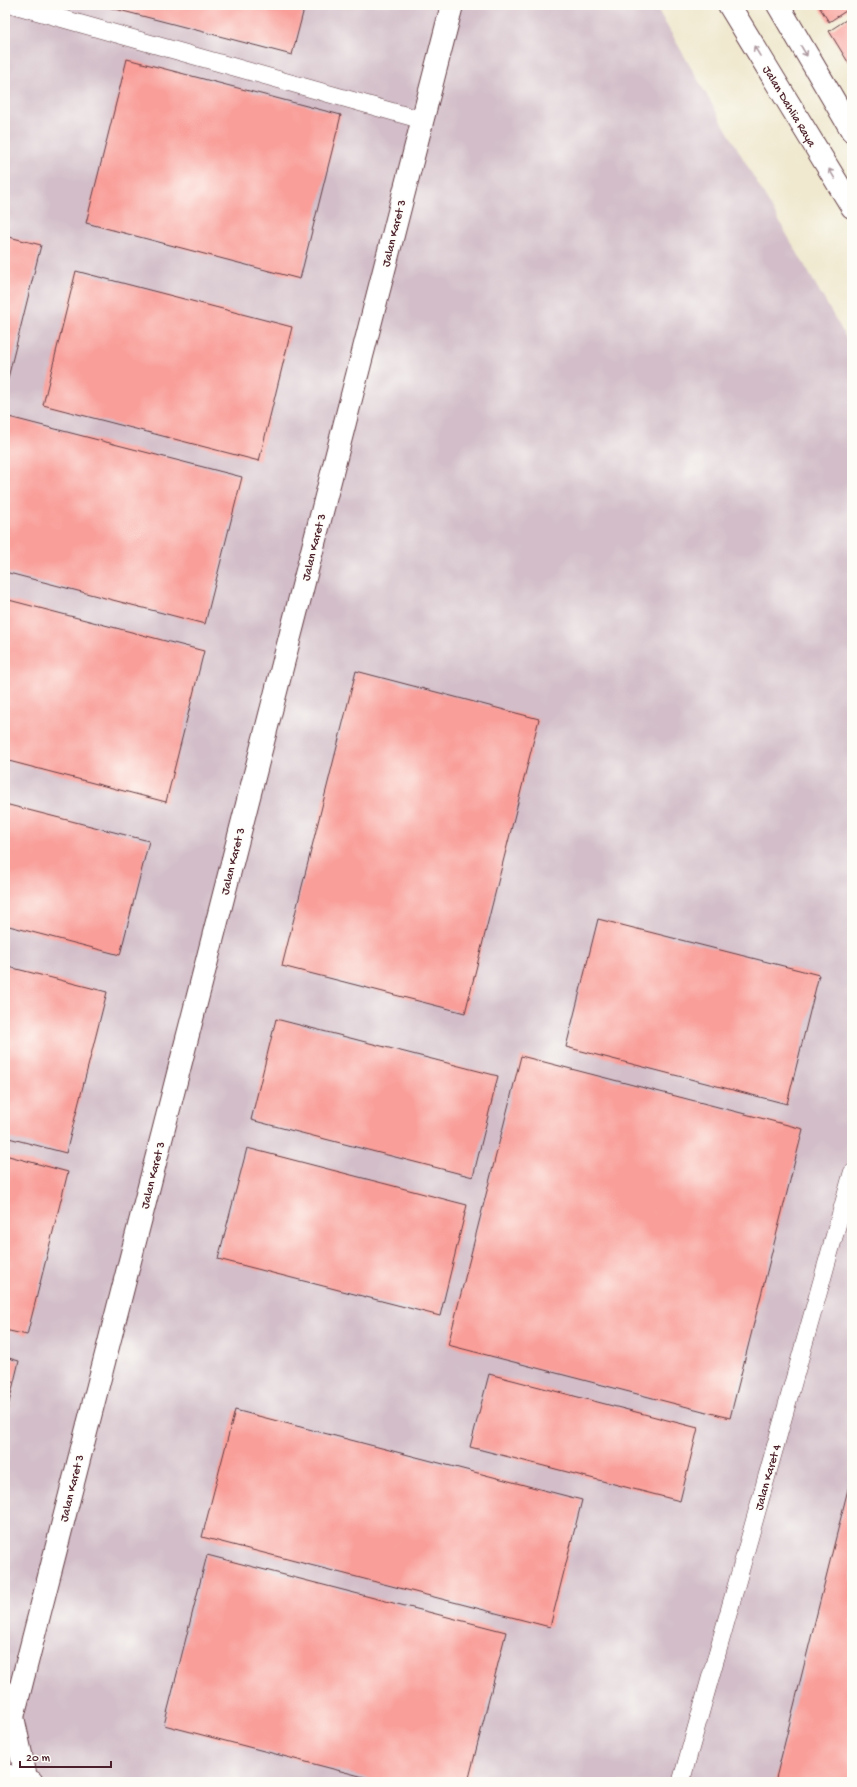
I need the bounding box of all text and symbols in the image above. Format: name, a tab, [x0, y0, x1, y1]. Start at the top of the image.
one-way arrow	[752, 45, 760, 57]
one-way arrow	[801, 45, 809, 57]
street label: Jalan Dahlia Raya	[759, 64, 818, 150]
one-way arrow	[827, 168, 835, 180]
street label: Jalan Karet 3	[380, 199, 410, 268]
street label: Jalan Karet 3	[300, 513, 330, 582]
street label: Jalan Karet 3	[219, 827, 249, 896]
street label: Jalan Karet 3	[139, 1141, 169, 1210]
street label: Jalan Karet 4	[753, 1443, 785, 1512]
street label: Jalan Karet 3	[58, 1454, 88, 1523]
scale bar	[20, 1743, 111, 1769]
text: 20 m	[26, 1752, 51, 1766]

